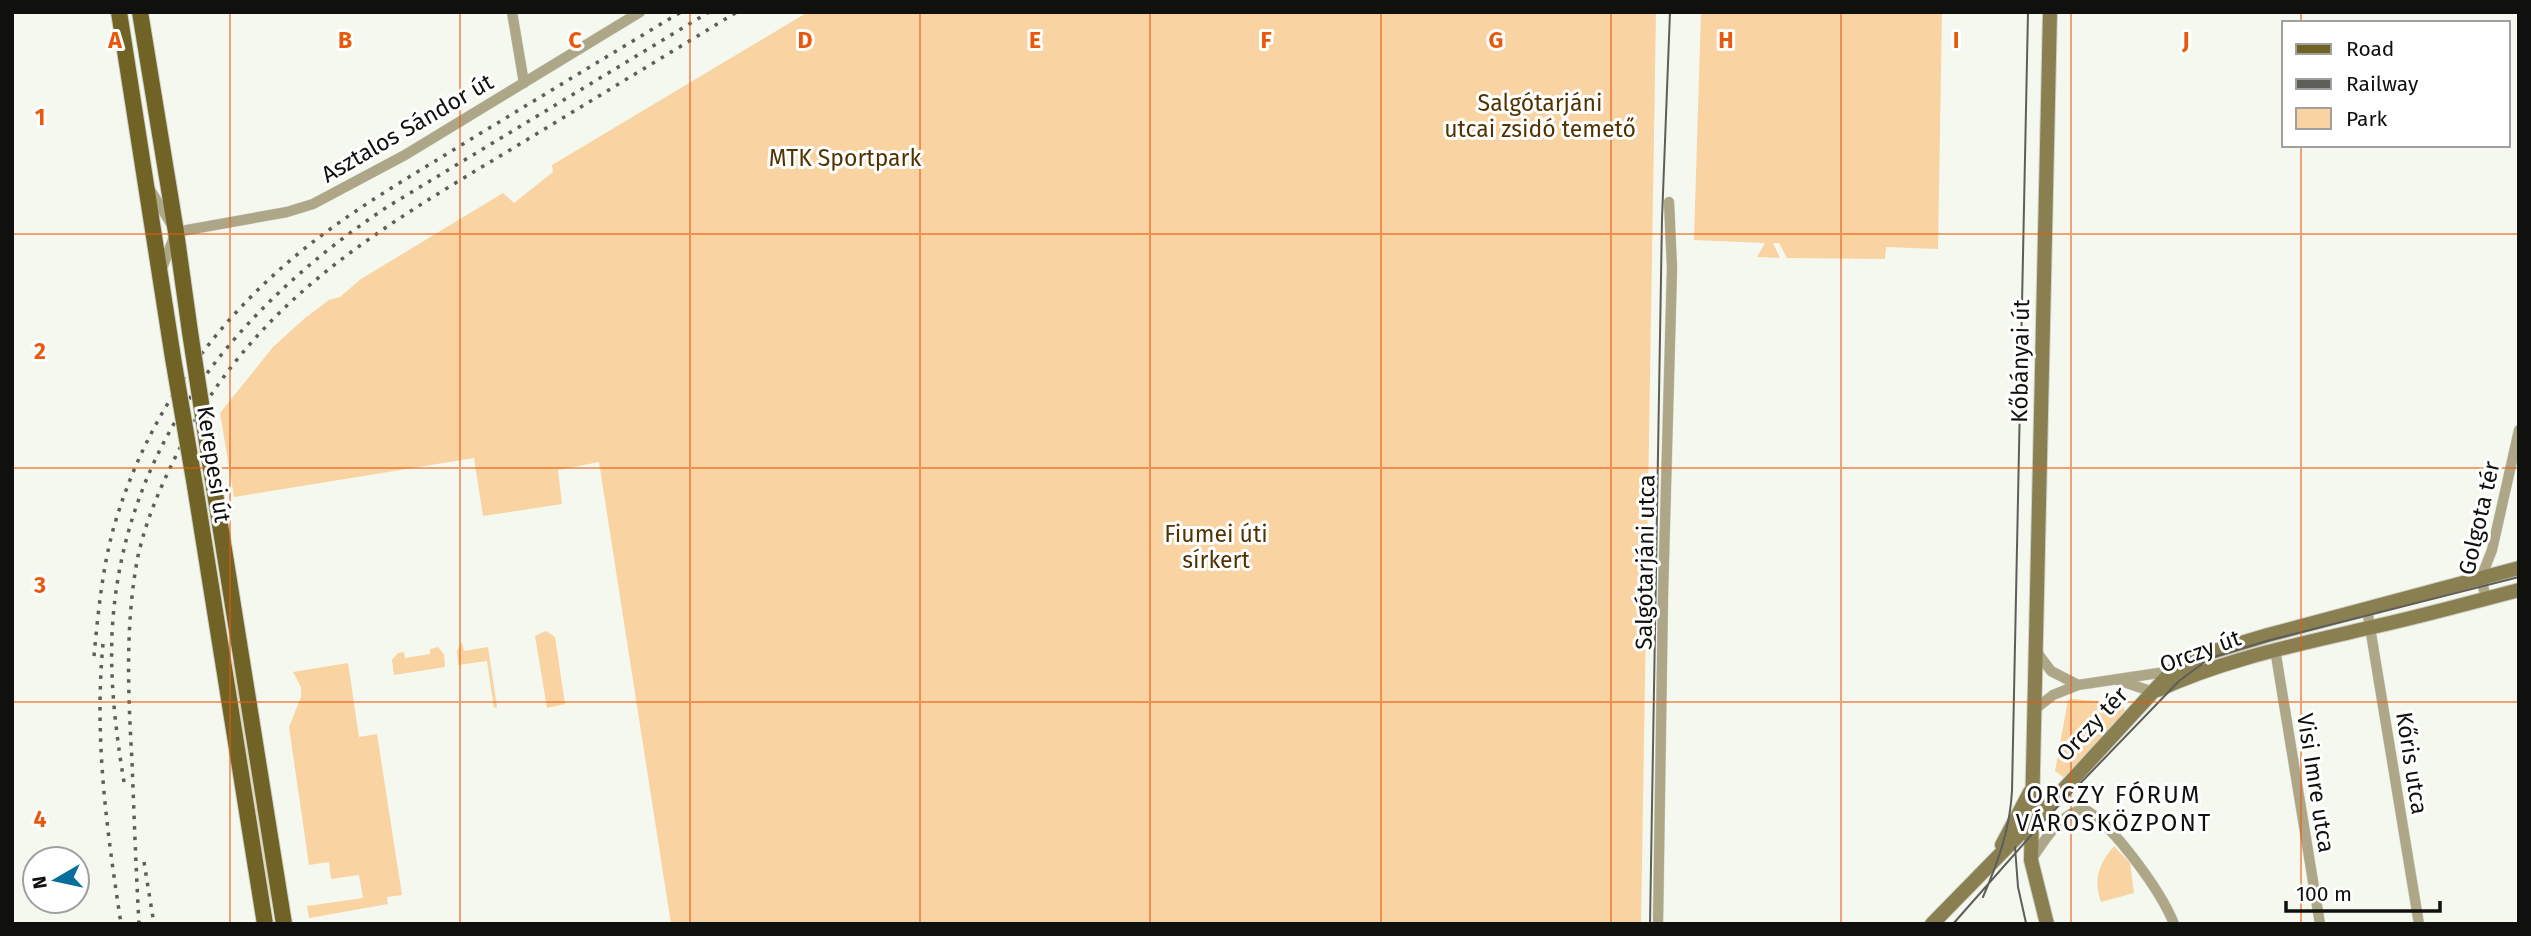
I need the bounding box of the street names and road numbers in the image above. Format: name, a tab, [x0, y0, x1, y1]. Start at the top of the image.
street label: Asztalos Sándor út	[316, 67, 498, 189]
street label: Kőbányai út	[2005, 298, 2035, 423]
street label: Kerepesi út	[191, 404, 237, 525]
street label: Golgota tér	[2452, 458, 2506, 578]
street label: Salgótarjáni utca	[1629, 474, 1661, 650]
street label: Orczy út	[2156, 623, 2245, 679]
street label: Orczy tér	[2050, 681, 2134, 767]
street label: Kőris utca	[2390, 710, 2434, 816]
street label: Visi Imre utca	[2291, 711, 2341, 855]

